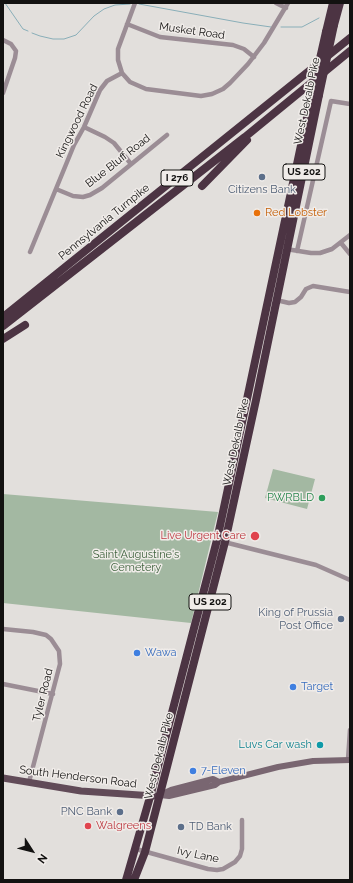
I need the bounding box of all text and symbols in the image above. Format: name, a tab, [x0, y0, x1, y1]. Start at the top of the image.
street label: Musket Road	[158, 20, 226, 42]
street label: West Dekalb Pike	[291, 56, 323, 146]
street label: Kingwood Road	[53, 82, 101, 160]
street label: Blue Bluff Road	[83, 132, 153, 190]
road number: US 202	[283, 164, 325, 180]
road number: I 276	[161, 170, 193, 186]
marker: Citizens Bank	[257, 172, 267, 182]
street label: Pennsylvania Turnpike	[56, 181, 152, 263]
place label: Citizens Bank	[228, 183, 296, 197]
place label: Red Lobster	[265, 206, 327, 220]
marker: Red Lobster	[252, 208, 262, 218]
street label: West Dekalb Pike	[220, 397, 252, 487]
place label: PWRBLD	[267, 491, 314, 505]
marker: PWRBLD	[317, 493, 327, 503]
place label: Live Urgent Care	[161, 529, 246, 543]
marker: Live Urgent Care	[249, 530, 261, 542]
park label: Saint Augustine's Cemetery	[93, 548, 179, 574]
road number: US 202	[189, 594, 231, 610]
place label: King of Prussia Post Office	[258, 606, 333, 632]
marker: King of Prussia Post Office	[336, 614, 346, 624]
place label: Wawa	[145, 646, 177, 660]
marker: Wawa	[132, 648, 142, 658]
street label: Tyler Road	[30, 667, 56, 723]
place label: Target	[301, 680, 333, 694]
marker: Target	[288, 682, 298, 692]
street label: West Dekalb Pike	[142, 711, 176, 801]
place label: Luvs Car wash	[239, 738, 312, 752]
marker: Luvs Car wash	[315, 740, 325, 750]
street label: South Henderson Road	[19, 763, 137, 791]
place label: 7-Eleven	[201, 764, 246, 778]
marker: 7-Eleven	[188, 766, 198, 776]
place label: PNC Bank	[61, 805, 112, 819]
marker: PNC Bank	[115, 807, 125, 817]
place label: Walgreens	[96, 819, 151, 833]
place label: TD Bank	[189, 820, 232, 834]
marker: Walgreens	[83, 821, 93, 831]
marker: TD Bank	[176, 822, 186, 832]
north arrow	[12, 831, 52, 871]
street label: Ivy Lane	[176, 844, 220, 866]
text: N	[34, 851, 50, 866]

